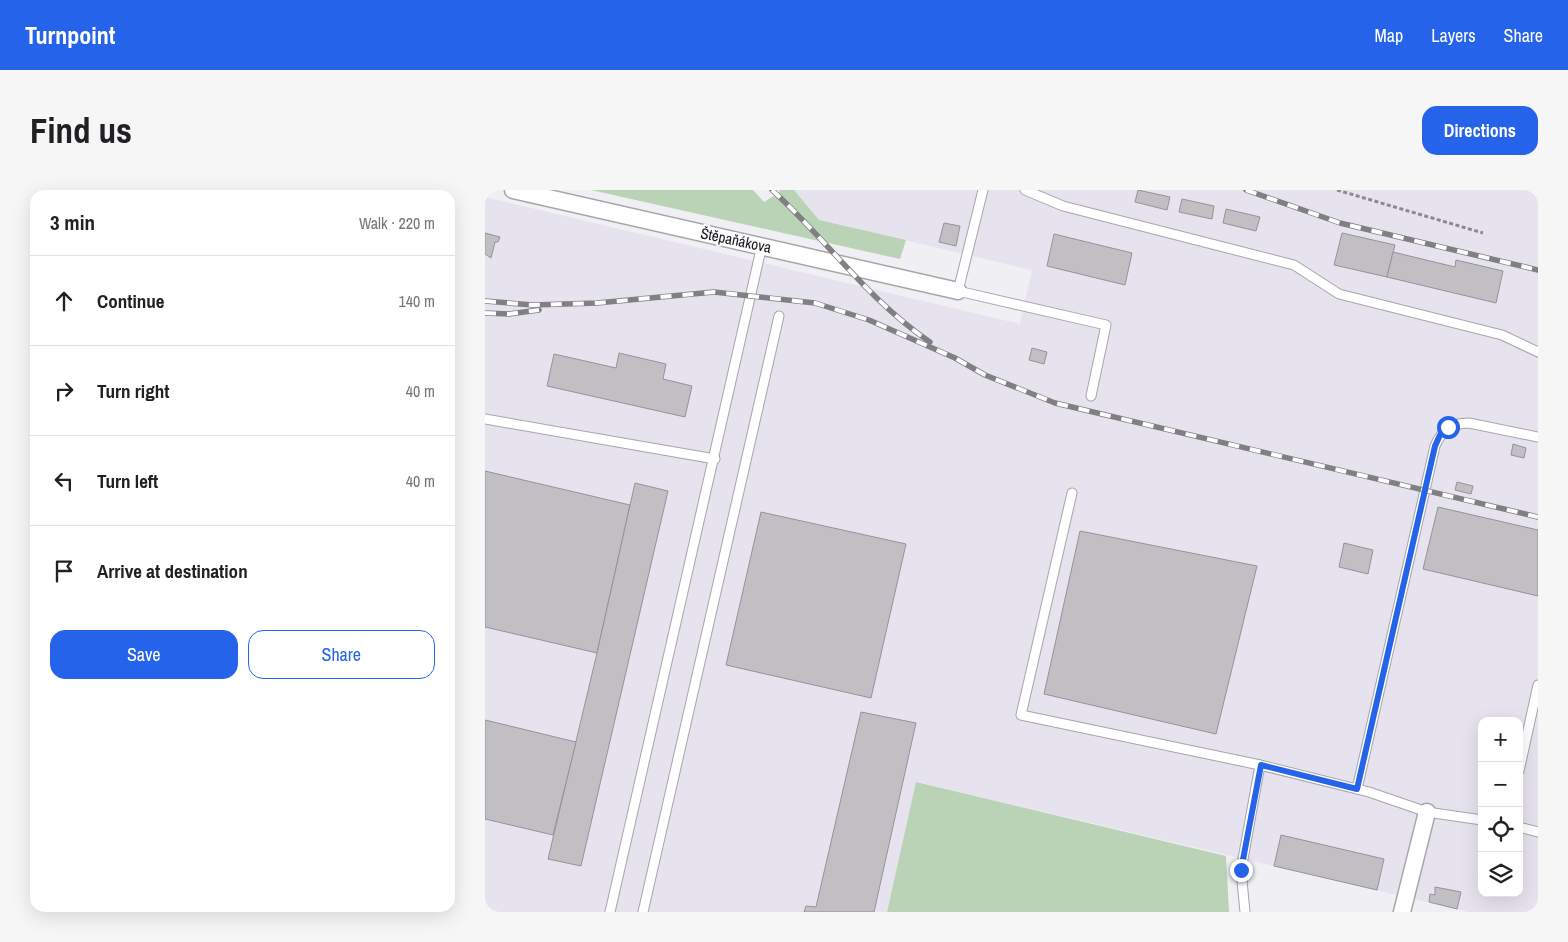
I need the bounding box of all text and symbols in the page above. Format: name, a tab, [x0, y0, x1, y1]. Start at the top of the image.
text: Turnpoint	[25, 19, 115, 51]
text: Map	[1375, 23, 1403, 48]
text: Layers	[1431, 23, 1476, 48]
text: Share	[1504, 23, 1543, 48]
button: Directions	[1422, 106, 1538, 155]
text: Find us	[30, 107, 132, 154]
text: 3 min	[50, 208, 95, 237]
text: Walk · 220 m	[359, 212, 435, 234]
street label: Štěpaňákova	[699, 222, 773, 258]
icon: ahead	[50, 287, 78, 315]
text: Continue	[97, 288, 165, 314]
text: 140 m	[399, 290, 435, 312]
icon: right	[50, 377, 78, 405]
text: Turn right	[97, 378, 169, 404]
text: 40 m	[406, 380, 435, 402]
route start	[1437, 416, 1460, 439]
icon: left	[50, 467, 78, 495]
text: Turn left	[97, 468, 158, 494]
text: 40 m	[406, 470, 435, 492]
icon: arrive	[50, 557, 78, 585]
text: Arrive at destination	[97, 558, 248, 584]
button: Save	[50, 630, 238, 679]
button: Share	[248, 630, 435, 679]
map controls	[1478, 717, 1523, 897]
button: +	[1478, 717, 1523, 762]
button: −	[1478, 762, 1523, 807]
button: locate	[1478, 807, 1523, 852]
button: layers	[1478, 852, 1523, 897]
route end	[1230, 859, 1253, 882]

